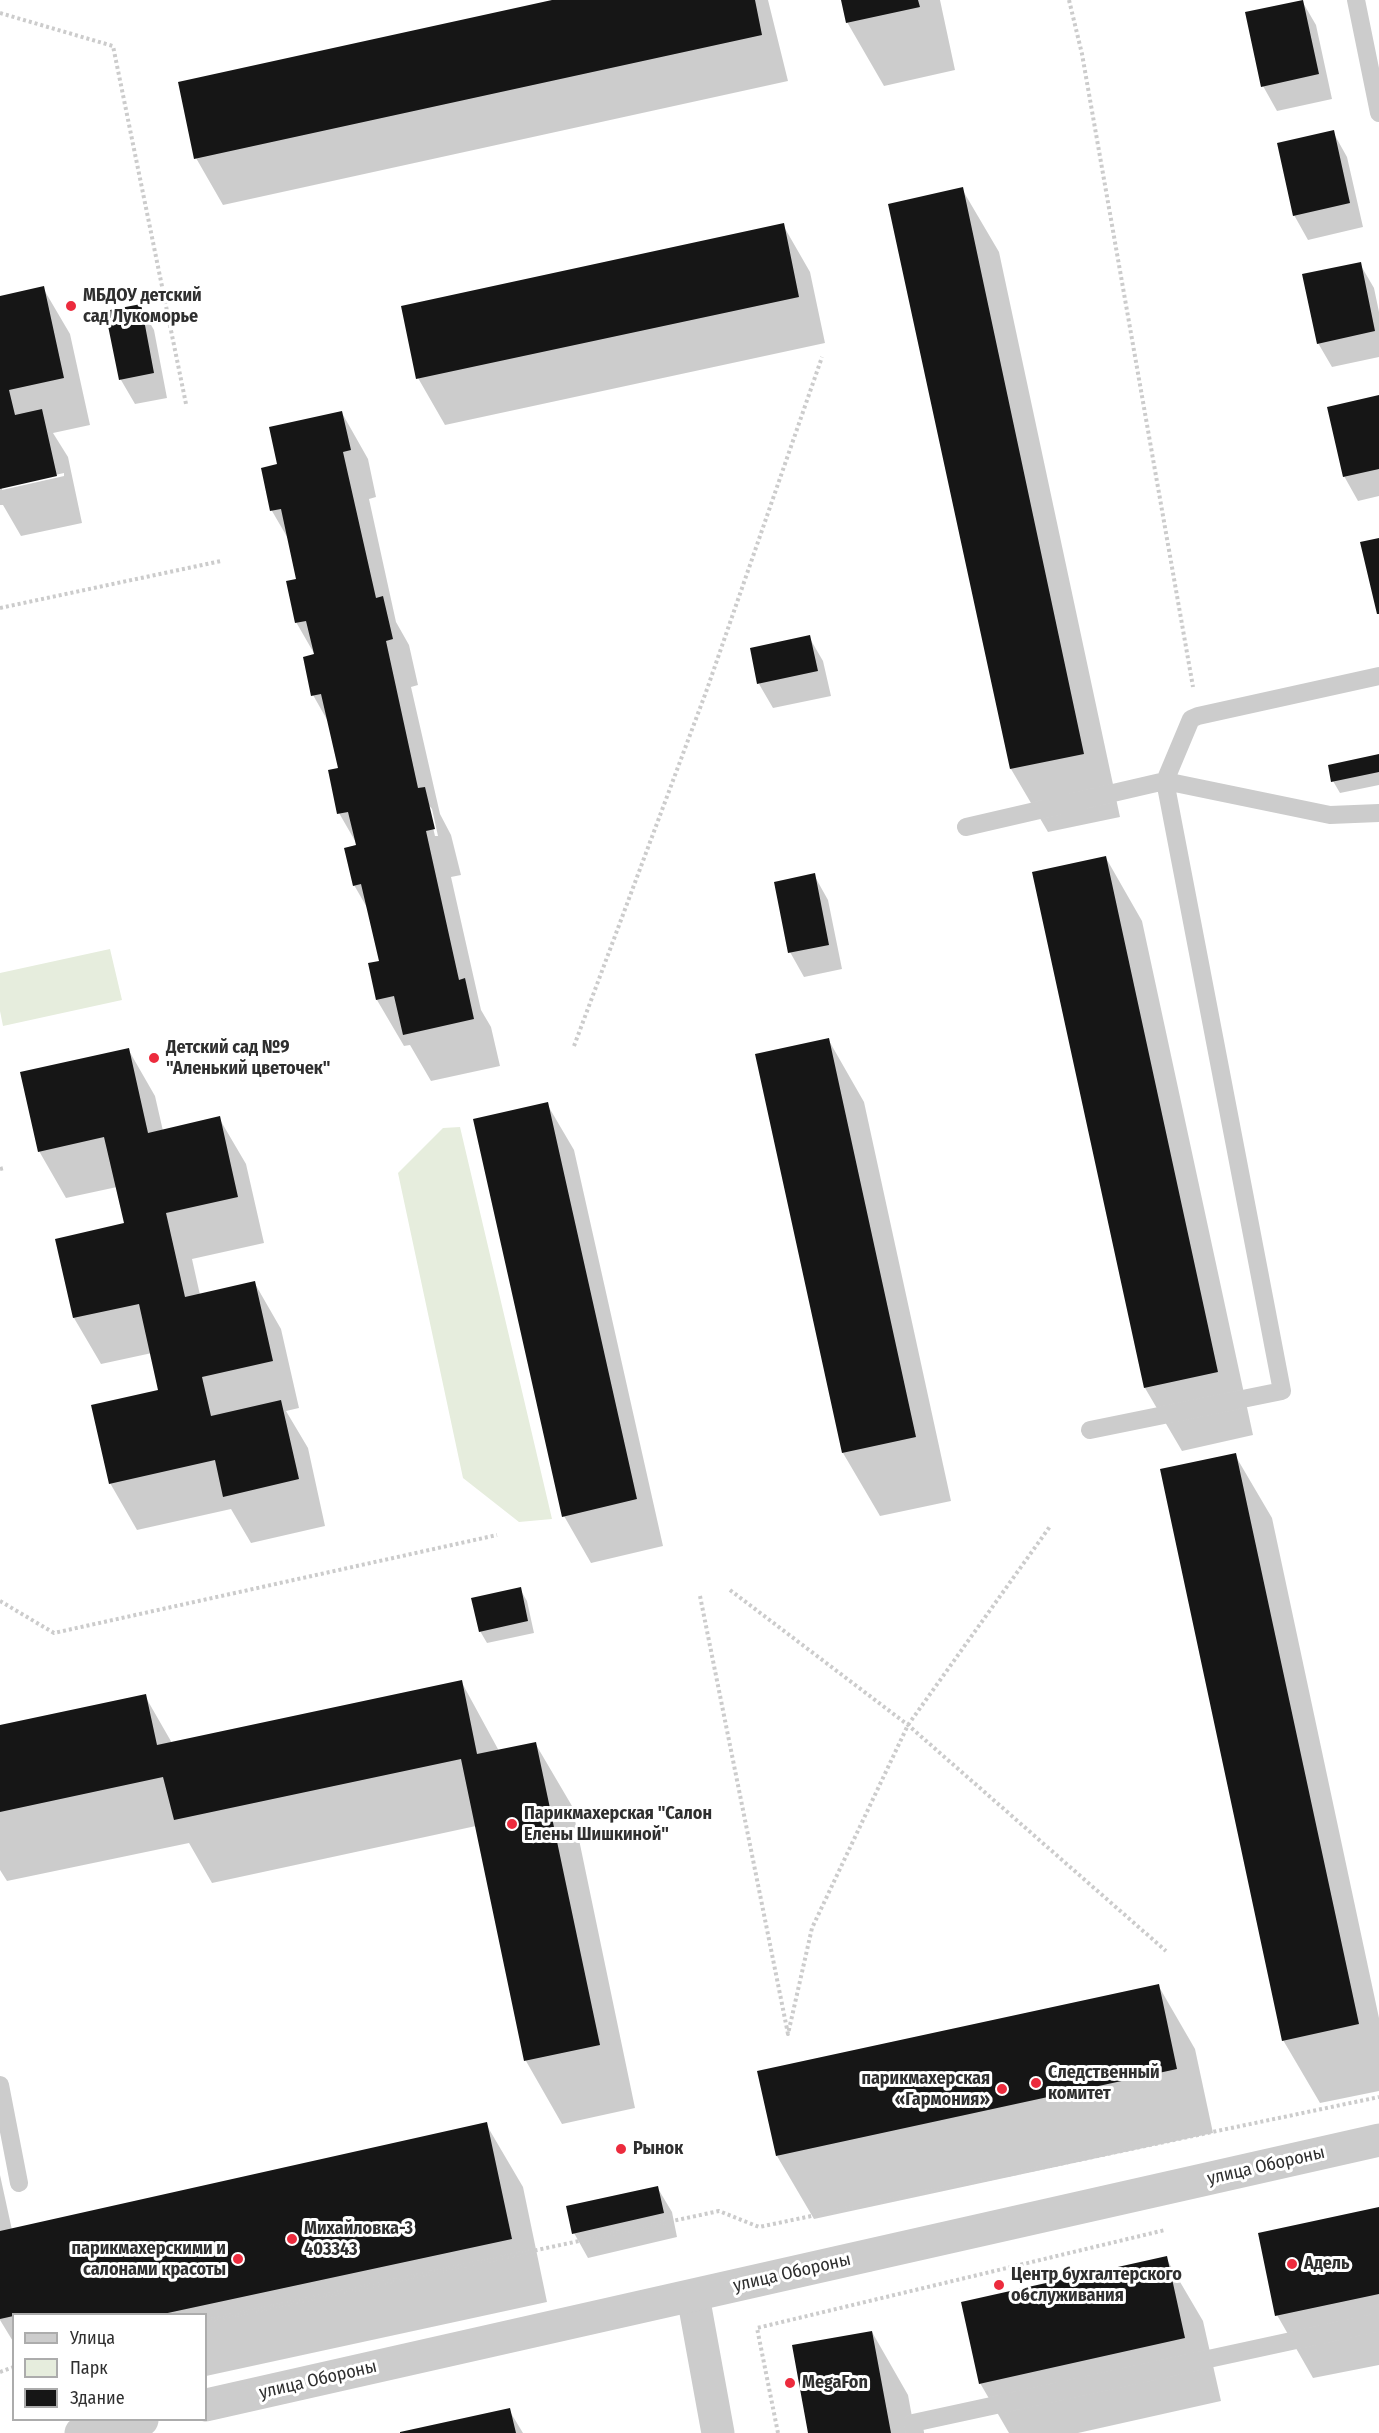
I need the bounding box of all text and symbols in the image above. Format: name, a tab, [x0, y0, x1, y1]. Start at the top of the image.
place label: МБДОУ детский сад Лукоморье	[83, 285, 202, 328]
marker: МБДОУ детский сад Лукоморье	[64, 299, 78, 313]
place label: Детский сад №9 "Аленький цветочек"	[166, 1037, 331, 1080]
marker: Детский сад №9 "Аленький цветочек"	[147, 1051, 161, 1065]
place label: Парикмахерская "Салон Елены Шишкиной"	[524, 1803, 712, 1846]
marker: Парикмахерская "Салон Елены Шишкиной"	[505, 1817, 519, 1831]
place label: Следственный комитет	[1048, 2062, 1160, 2104]
place label: парикмахерская «Гармония»	[861, 2068, 990, 2110]
marker: Следственный комитет	[1029, 2076, 1043, 2090]
marker: парикмахерская «Гармония»	[995, 2082, 1009, 2096]
place label: Рынок	[633, 2138, 683, 2160]
marker: Рынок	[614, 2142, 628, 2156]
street label: улица Обороны	[1205, 2142, 1327, 2190]
place label: Михайловка-3 403343	[304, 2218, 413, 2260]
marker: Михайловка-3 403343	[285, 2232, 299, 2246]
place label: парикмахерскими и салонами красоты	[71, 2238, 226, 2280]
street label: улица Обороны	[731, 2249, 853, 2297]
marker: парикмахерскими и салонами красоты	[231, 2252, 245, 2266]
place label: Адель	[1304, 2253, 1350, 2275]
marker: Адель	[1285, 2257, 1299, 2271]
place label: Центр бухгалтерского обслуживания	[1011, 2264, 1182, 2306]
marker: Центр бухгалтерского обслуживания	[992, 2278, 1006, 2292]
legend	[12, 2313, 207, 2421]
text: Улица	[70, 2327, 115, 2349]
street label: улица Обороны	[257, 2356, 379, 2404]
text: Парк	[70, 2357, 108, 2379]
place label: MegaFon	[802, 2372, 868, 2394]
marker: MegaFon	[783, 2376, 797, 2390]
text: Здание	[70, 2387, 125, 2409]

